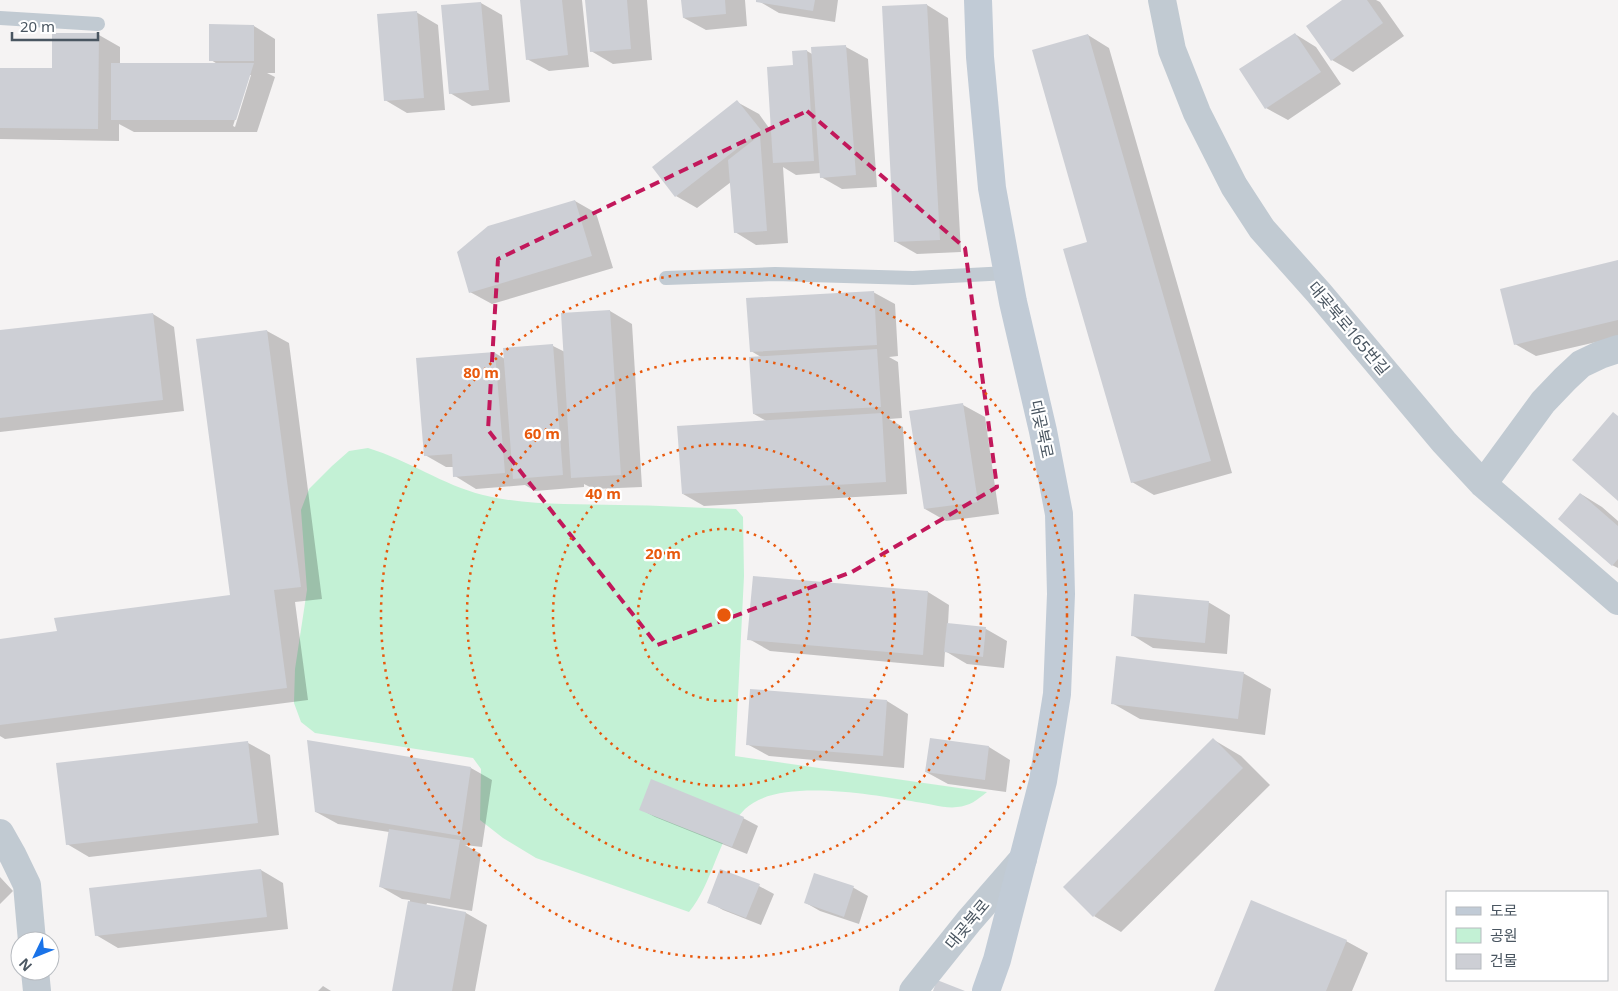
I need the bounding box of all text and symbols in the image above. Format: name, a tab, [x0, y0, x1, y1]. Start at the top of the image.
scale bar	[12, 10, 99, 42]
text: 20 m	[20, 16, 55, 36]
street label: 대곶북로165번길	[1303, 277, 1395, 379]
text: 80 m	[463, 362, 499, 382]
street label: 대곶북로	[1025, 398, 1059, 460]
text: 60 m	[524, 423, 560, 443]
text: 40 m	[585, 483, 621, 503]
text: 20 m	[645, 543, 681, 563]
centre of rings	[715, 606, 733, 624]
legend	[1446, 891, 1608, 981]
street label: 대곶북로	[940, 894, 995, 954]
text: 도로	[1490, 900, 1518, 920]
text: 공원	[1490, 925, 1518, 945]
north arrow	[10, 931, 60, 981]
text: 건물	[1490, 950, 1518, 970]
text: N	[14, 955, 36, 976]

